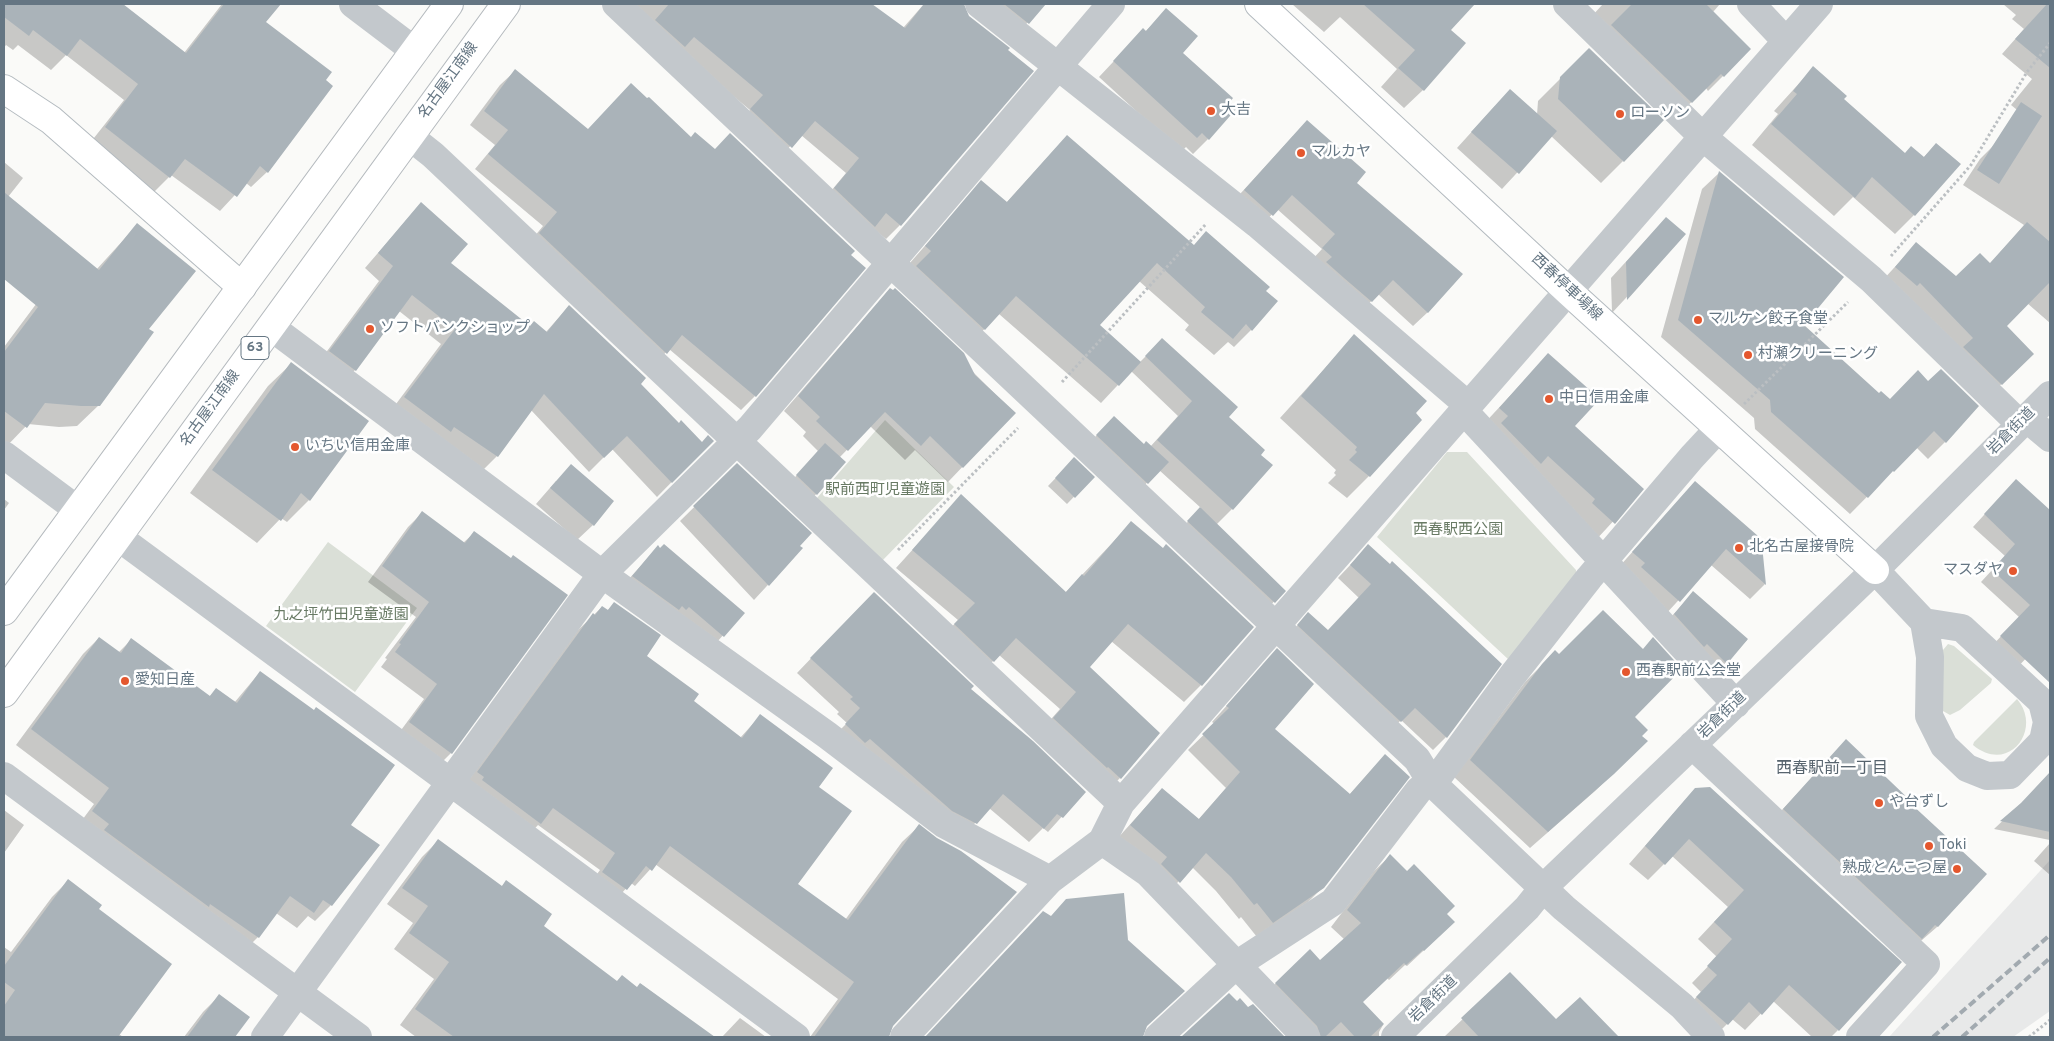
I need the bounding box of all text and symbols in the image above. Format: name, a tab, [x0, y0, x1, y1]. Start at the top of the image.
street label: 名古屋江南線	[415, 39, 483, 123]
place label: 大吉	[1221, 102, 1251, 120]
marker: 大吉	[1205, 105, 1217, 117]
place label: ローソン	[1630, 105, 1690, 123]
marker: ローソン	[1614, 108, 1626, 120]
place label: マルカヤ	[1311, 144, 1371, 162]
marker: マルカヤ	[1295, 147, 1307, 159]
street label: 西春停車場線	[1527, 251, 1605, 325]
place label: マルケン餃子食堂	[1708, 311, 1828, 329]
marker: マルケン餃子食堂	[1692, 314, 1704, 326]
place label: ソフトバンクショップ	[380, 320, 530, 338]
marker: ソフトバンクショップ	[364, 323, 376, 335]
road number: 63	[241, 336, 269, 359]
place label: 村瀬クリーニング	[1758, 346, 1878, 364]
marker: 村瀬クリーニング	[1742, 349, 1754, 361]
street label: 名古屋江南線	[177, 367, 245, 451]
place label: 中日信用金庫	[1559, 390, 1649, 408]
marker: 中日信用金庫	[1543, 393, 1555, 405]
street label: 岩倉街道	[1984, 404, 2040, 460]
place label: いちい信用金庫	[305, 438, 410, 456]
marker: いちい信用金庫	[289, 441, 301, 453]
park label: 駅前西町児童遊園	[825, 482, 945, 500]
park label: 西春駅西公園	[1413, 522, 1503, 540]
place label: 北名古屋接骨院	[1749, 539, 1854, 557]
marker: 北名古屋接骨院	[1733, 542, 1745, 554]
place label: マスダヤ	[1943, 562, 2003, 580]
marker: マスダヤ	[2007, 565, 2019, 577]
park label: 九之坪竹田児童遊園	[274, 607, 408, 625]
place label: 西春駅前公会堂	[1636, 663, 1741, 681]
marker: 西春駅前公会堂	[1620, 666, 1632, 678]
place label: 愛知日産	[135, 672, 195, 690]
marker: 愛知日産	[119, 675, 131, 687]
street label: 岩倉街道	[1695, 689, 1751, 743]
district label: 西春駅前一丁目	[1776, 760, 1888, 780]
place label: や台ずし	[1889, 794, 1949, 812]
marker: や台ずし	[1873, 797, 1885, 809]
place label: Toki	[1939, 837, 1967, 855]
marker: Toki	[1923, 840, 1935, 852]
place label: 熟成とんこつ屋	[1842, 860, 1947, 878]
marker: 熟成とんこつ屋	[1951, 863, 1963, 875]
street label: 岩倉街道	[1406, 973, 1462, 1027]

